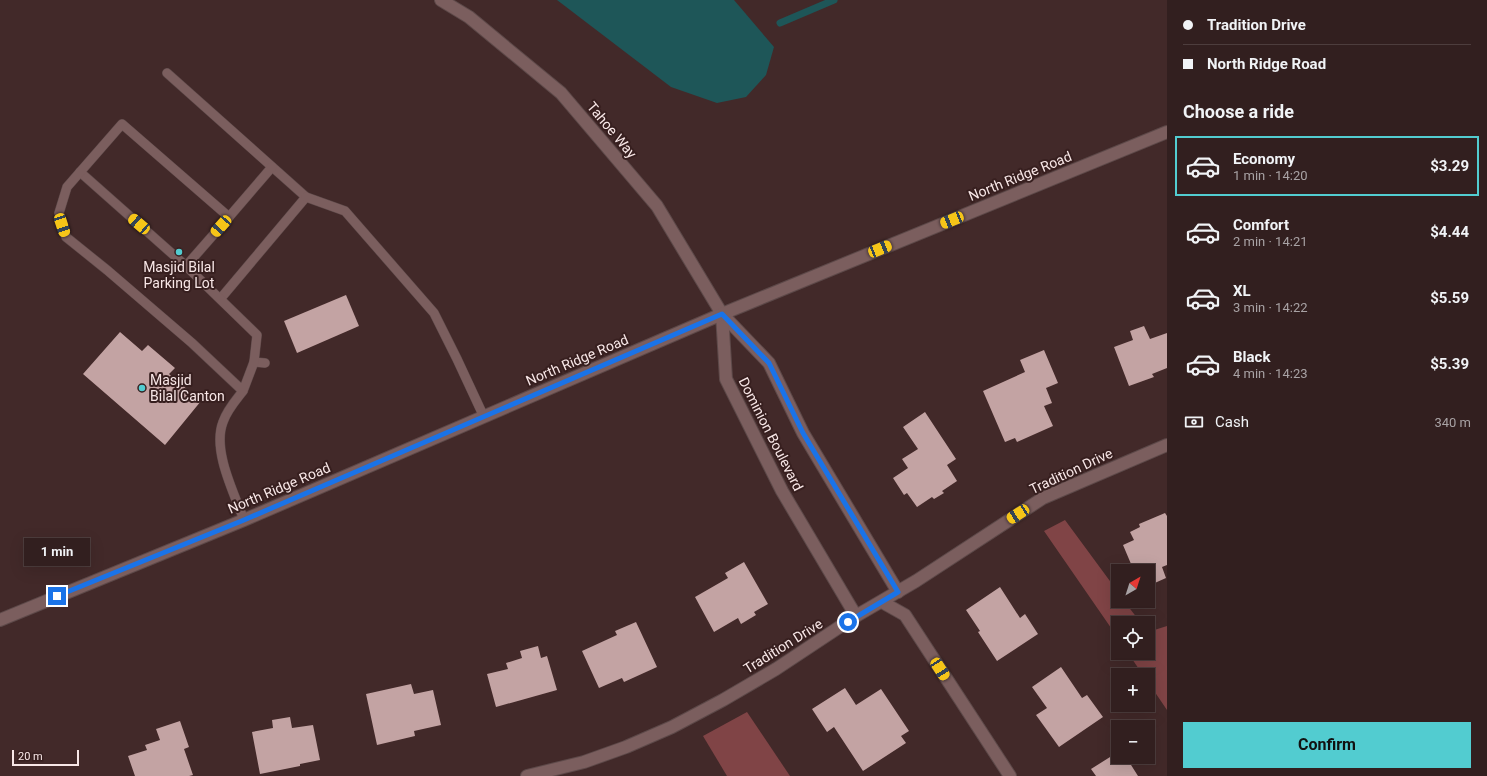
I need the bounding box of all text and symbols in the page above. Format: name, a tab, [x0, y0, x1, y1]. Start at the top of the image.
text: Tradition Drive	[1207, 16, 1306, 34]
text: North Ridge Road	[1207, 55, 1326, 73]
street label: Tahoe Way	[584, 99, 640, 162]
text: Choose a ride	[1183, 101, 1294, 122]
street label: North Ridge Road	[966, 148, 1074, 204]
icon: car	[1185, 148, 1221, 184]
text: Economy	[1233, 150, 1295, 168]
text: $3.29	[1430, 157, 1469, 175]
text: 1 min · 14:20	[1233, 168, 1308, 183]
car	[939, 210, 965, 230]
car	[53, 212, 71, 238]
car	[126, 212, 152, 236]
car	[209, 213, 233, 239]
icon: car	[1185, 214, 1221, 250]
text: Comfort	[1233, 216, 1289, 234]
text: $4.44	[1430, 223, 1469, 241]
text: 2 min · 14:21	[1233, 234, 1308, 249]
car	[867, 239, 893, 259]
marker: Masjid Bilal Parking Lot	[174, 247, 184, 257]
place label: Masjid Bilal Parking Lot	[143, 259, 215, 291]
icon: car	[1185, 280, 1221, 316]
text: XL	[1233, 282, 1251, 300]
text: $5.59	[1430, 289, 1469, 307]
text: 3 min · 14:22	[1233, 300, 1308, 315]
street label: North Ridge Road	[523, 331, 631, 389]
icon: car	[1185, 346, 1221, 382]
text: Black	[1233, 348, 1270, 366]
text: $5.39	[1430, 355, 1469, 373]
text: 4 min · 14:23	[1233, 366, 1308, 381]
place label: Masjid Bilal Canton	[150, 372, 225, 404]
street label: Dominion Boulevard	[735, 375, 807, 493]
marker: Masjid Bilal Canton	[137, 383, 147, 393]
icon: cash	[1183, 411, 1205, 433]
text: Cash	[1215, 413, 1249, 431]
text: 340 m	[1434, 415, 1471, 430]
street label: Tradition Drive	[1027, 445, 1115, 497]
street label: North Ridge Road	[225, 459, 333, 517]
car	[1005, 502, 1031, 526]
callout: 1 min	[24, 538, 90, 566]
text: 1 min	[41, 544, 73, 559]
north arrow	[1111, 564, 1155, 608]
map controls	[1111, 564, 1155, 764]
route end	[48, 587, 66, 605]
route start	[839, 613, 857, 631]
street label: Tradition Drive	[741, 615, 825, 677]
button: locate	[1111, 616, 1155, 660]
car	[928, 656, 952, 682]
button: +	[1111, 668, 1155, 712]
button: −	[1111, 720, 1155, 764]
button: Confirm	[1183, 722, 1471, 768]
scale bar	[12, 748, 79, 767]
text: 20 m	[18, 750, 43, 763]

